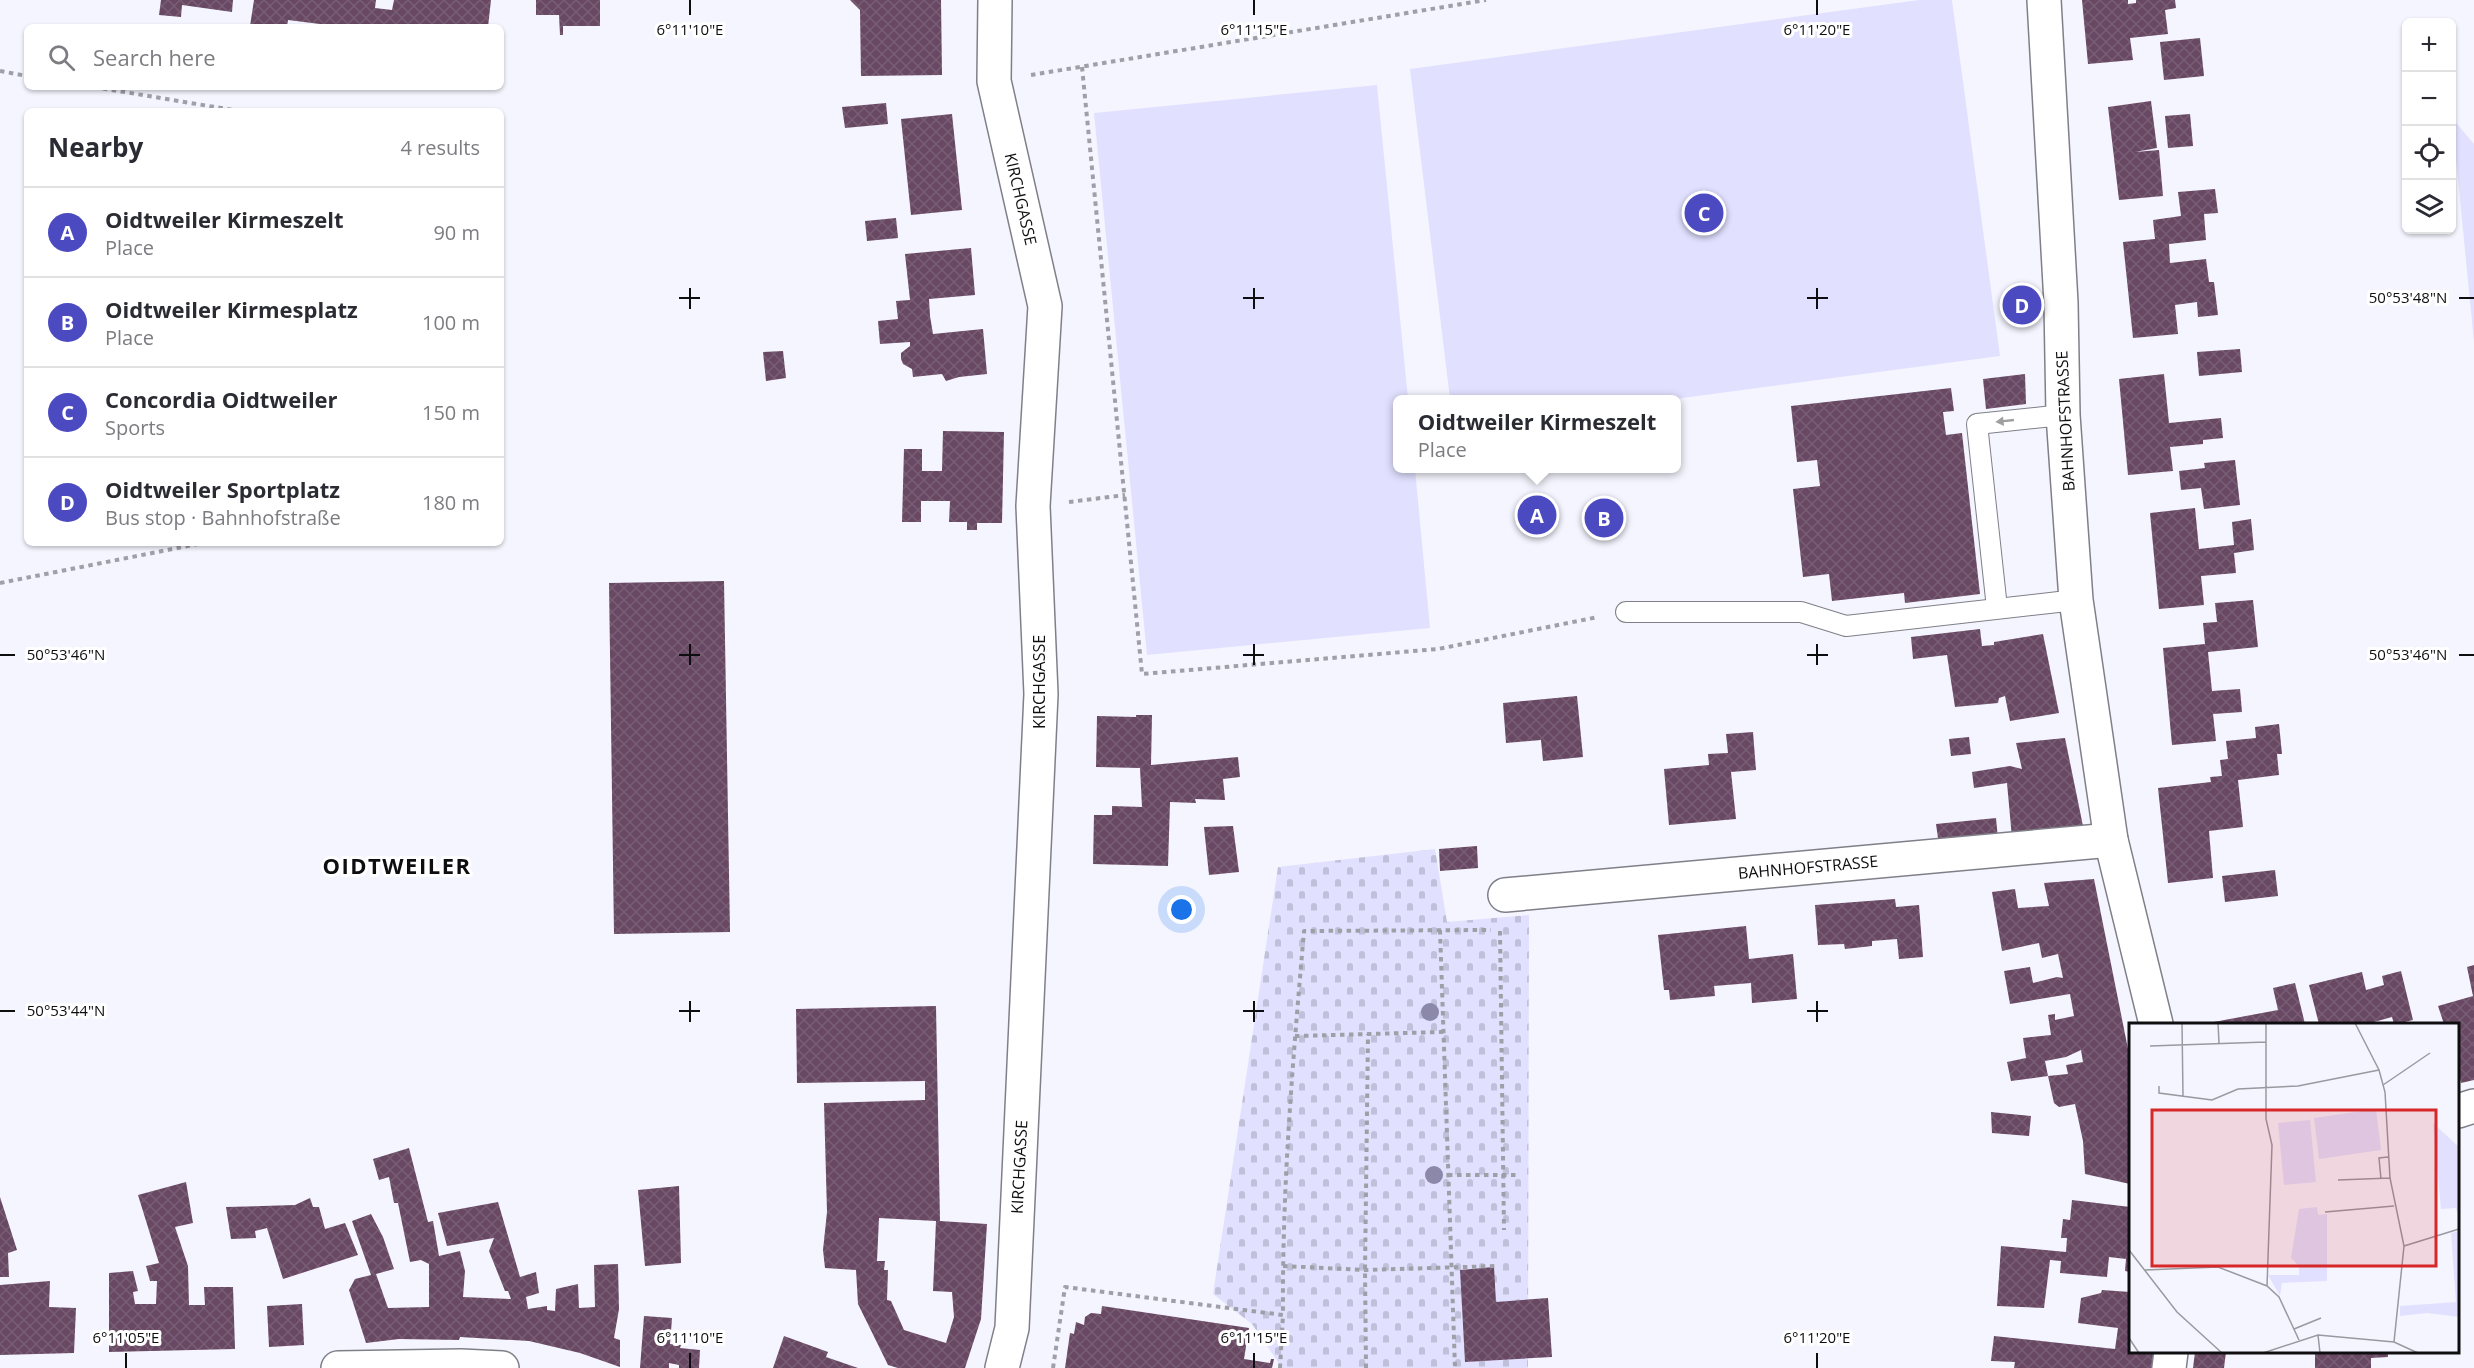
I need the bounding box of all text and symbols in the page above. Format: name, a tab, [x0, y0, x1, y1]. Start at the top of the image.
map controls	[2402, 18, 2456, 234]
button: +	[2402, 18, 2456, 72]
text: 6°11'10"E	[657, 19, 723, 39]
text: 6°11'15"E	[1221, 19, 1287, 39]
text: 6°11'20"E	[1784, 19, 1850, 39]
search box	[24, 24, 504, 90]
icon: search	[45, 41, 78, 74]
text: Search here	[93, 42, 216, 72]
button: −	[2402, 72, 2456, 126]
button: locate	[2402, 126, 2456, 180]
text: Nearby	[48, 129, 143, 165]
text: 4 results	[400, 134, 480, 161]
street label: KIRCHGASSE	[1000, 151, 1042, 247]
button: layers	[2402, 180, 2456, 234]
pin: C	[1684, 190, 1724, 236]
text: Oidtweiler Kirmeszelt	[105, 204, 344, 234]
text: A	[61, 219, 74, 246]
text: 90 m	[433, 219, 480, 246]
text: Place	[105, 234, 154, 261]
pin: D	[2002, 282, 2042, 328]
text: 50°53'48"N	[2369, 287, 2447, 307]
text: Oidtweiler Kirmesplatz	[105, 294, 358, 324]
text: B	[61, 309, 74, 336]
text: 100 m	[422, 309, 480, 336]
text: Place	[105, 324, 154, 351]
street label: BAHNHOFSTRASSE	[2050, 350, 2080, 492]
text: Concordia Oidtweiler	[105, 384, 338, 414]
popup	[1393, 395, 1681, 473]
text: C	[61, 399, 74, 426]
text: 150 m	[422, 399, 480, 426]
text: Oidtweiler Kirmeszelt	[1418, 406, 1656, 436]
text: Sports	[105, 414, 165, 441]
one-way arrow	[1995, 416, 2014, 426]
text: Place	[1418, 436, 1467, 463]
text: Oidtweiler Sportplatz	[105, 474, 340, 504]
text: D	[60, 489, 75, 516]
text: 180 m	[422, 489, 480, 516]
pin: A	[1518, 492, 1556, 538]
pin: B	[1584, 496, 1624, 540]
text: Bus stop · Bahnhofstraße	[105, 504, 341, 531]
street label: KIRCHGASSE	[1028, 635, 1050, 729]
text: 50°53'46"N	[27, 644, 105, 664]
text: 50°53'46"N	[2369, 644, 2447, 664]
district label: OIDTWEILER	[323, 850, 471, 880]
street label: BAHNHOFSTRASSE	[1737, 850, 1879, 884]
your location	[1167, 895, 1196, 924]
text: 50°53'44"N	[27, 1000, 105, 1020]
inset map	[2129, 1023, 2459, 1353]
street label: KIRCHGASSE	[1006, 1119, 1032, 1215]
text: 6°11'05"E	[93, 1327, 159, 1347]
text: 6°11'10"E	[657, 1327, 723, 1347]
text: 6°11'15"E	[1221, 1327, 1287, 1347]
text: 6°11'20"E	[1784, 1327, 1850, 1347]

